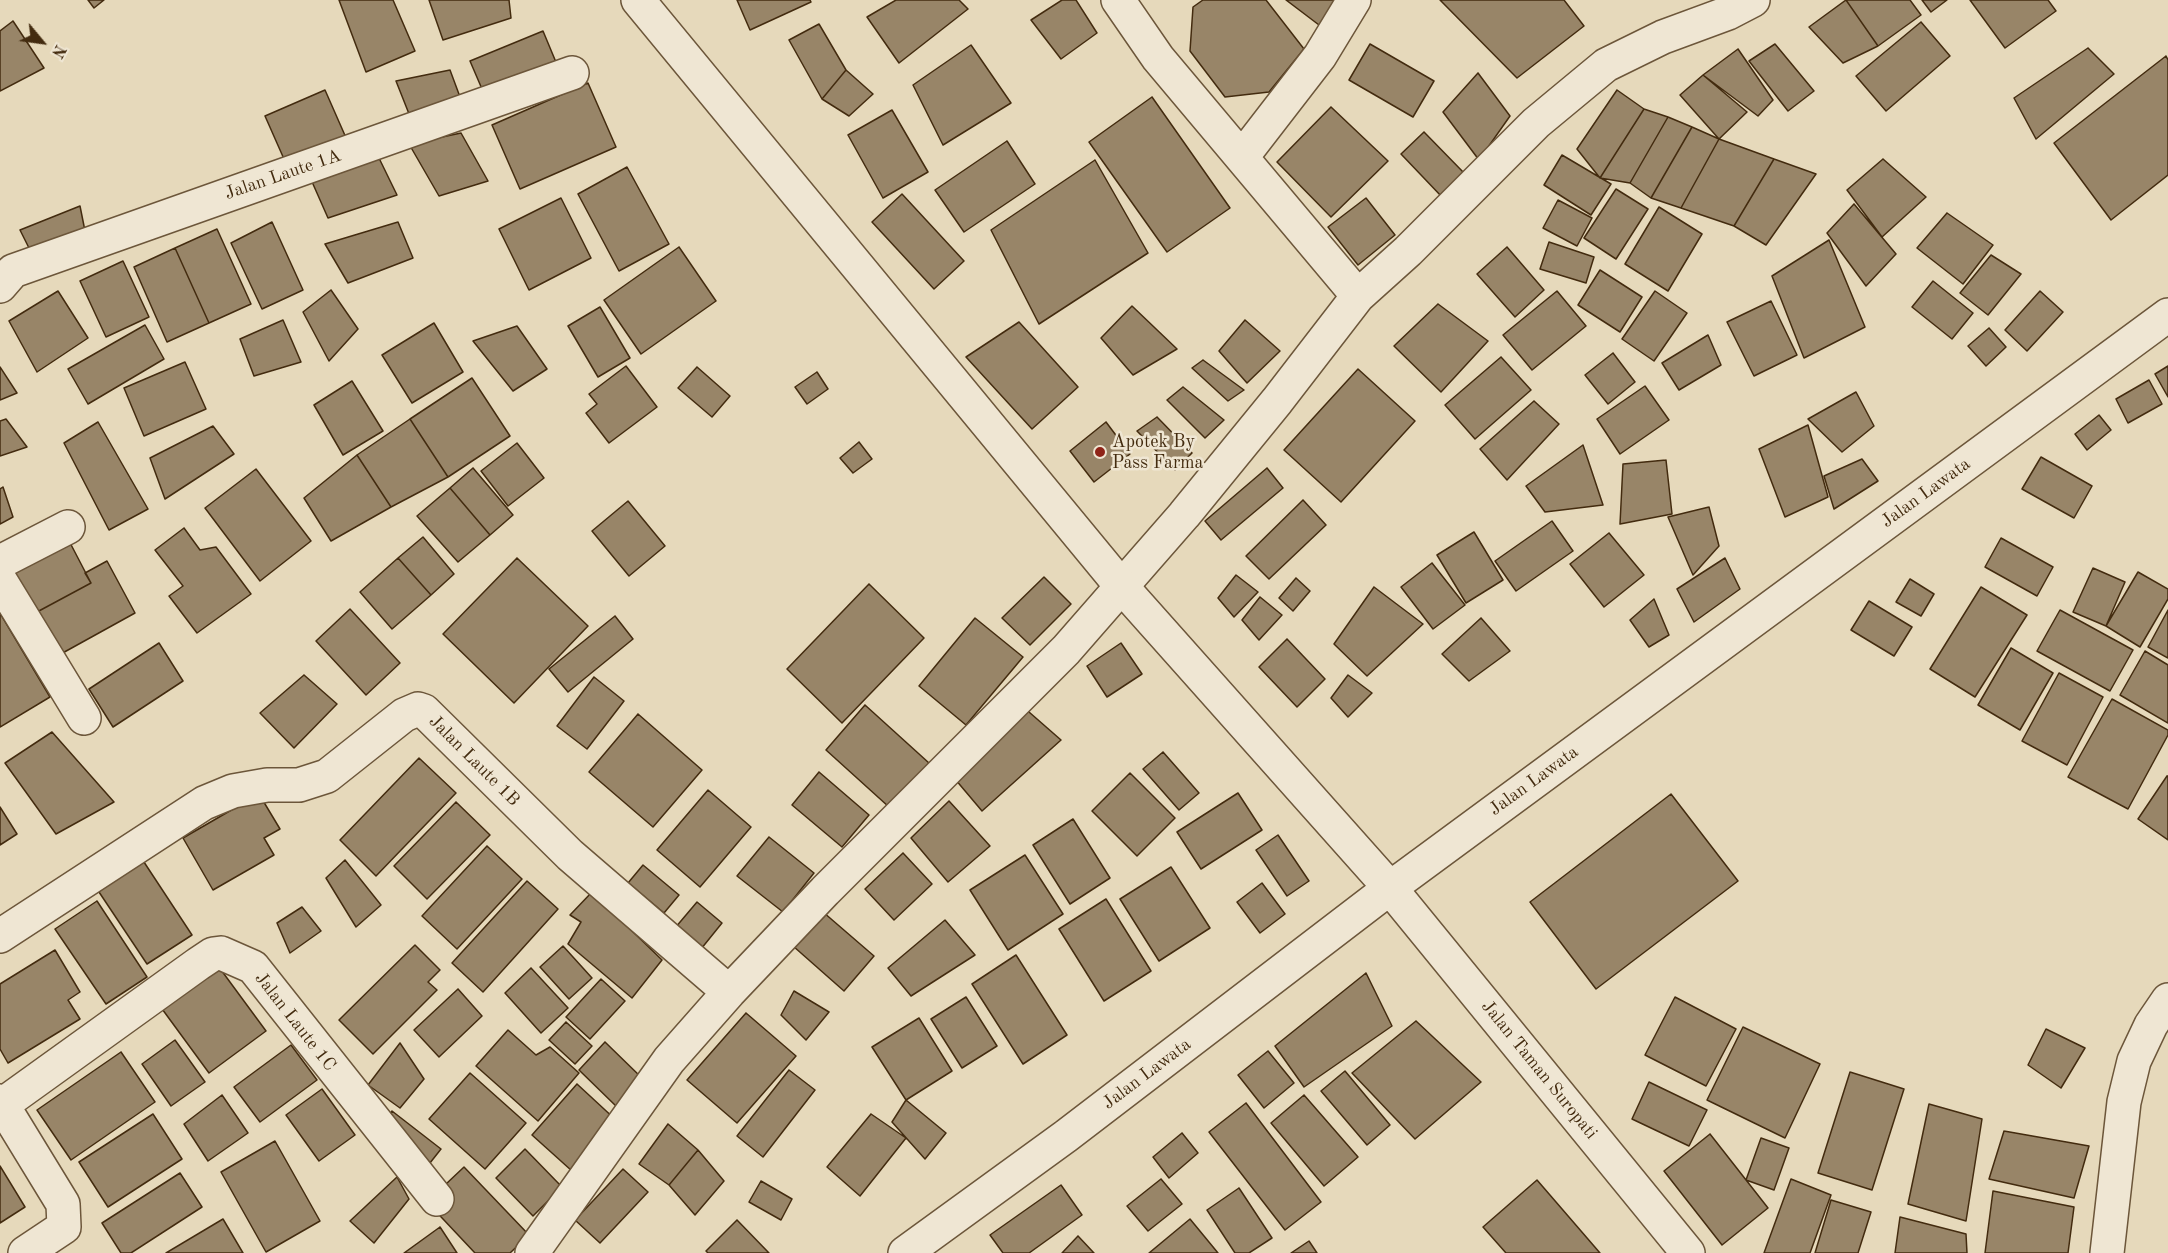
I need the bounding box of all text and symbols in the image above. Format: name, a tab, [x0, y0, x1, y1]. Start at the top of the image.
north arrow	[12, 12, 72, 72]
text: N	[48, 41, 68, 60]
street label: Jalan Laute 1A	[222, 145, 344, 205]
place label: Apotek By Pass Farma	[1112, 431, 1203, 474]
marker: Apotek By Pass Farma	[1093, 445, 1107, 459]
street label: Jalan Lawata	[1877, 453, 1975, 533]
street label: Jalan Laute 1B	[424, 711, 524, 811]
street label: Jalan Lawata	[1485, 741, 1583, 821]
street label: Jalan Laute 1C	[250, 968, 340, 1076]
street label: Jalan Taman Suropati	[1476, 996, 1602, 1144]
street label: Jalan Lawata	[1099, 1034, 1195, 1114]

